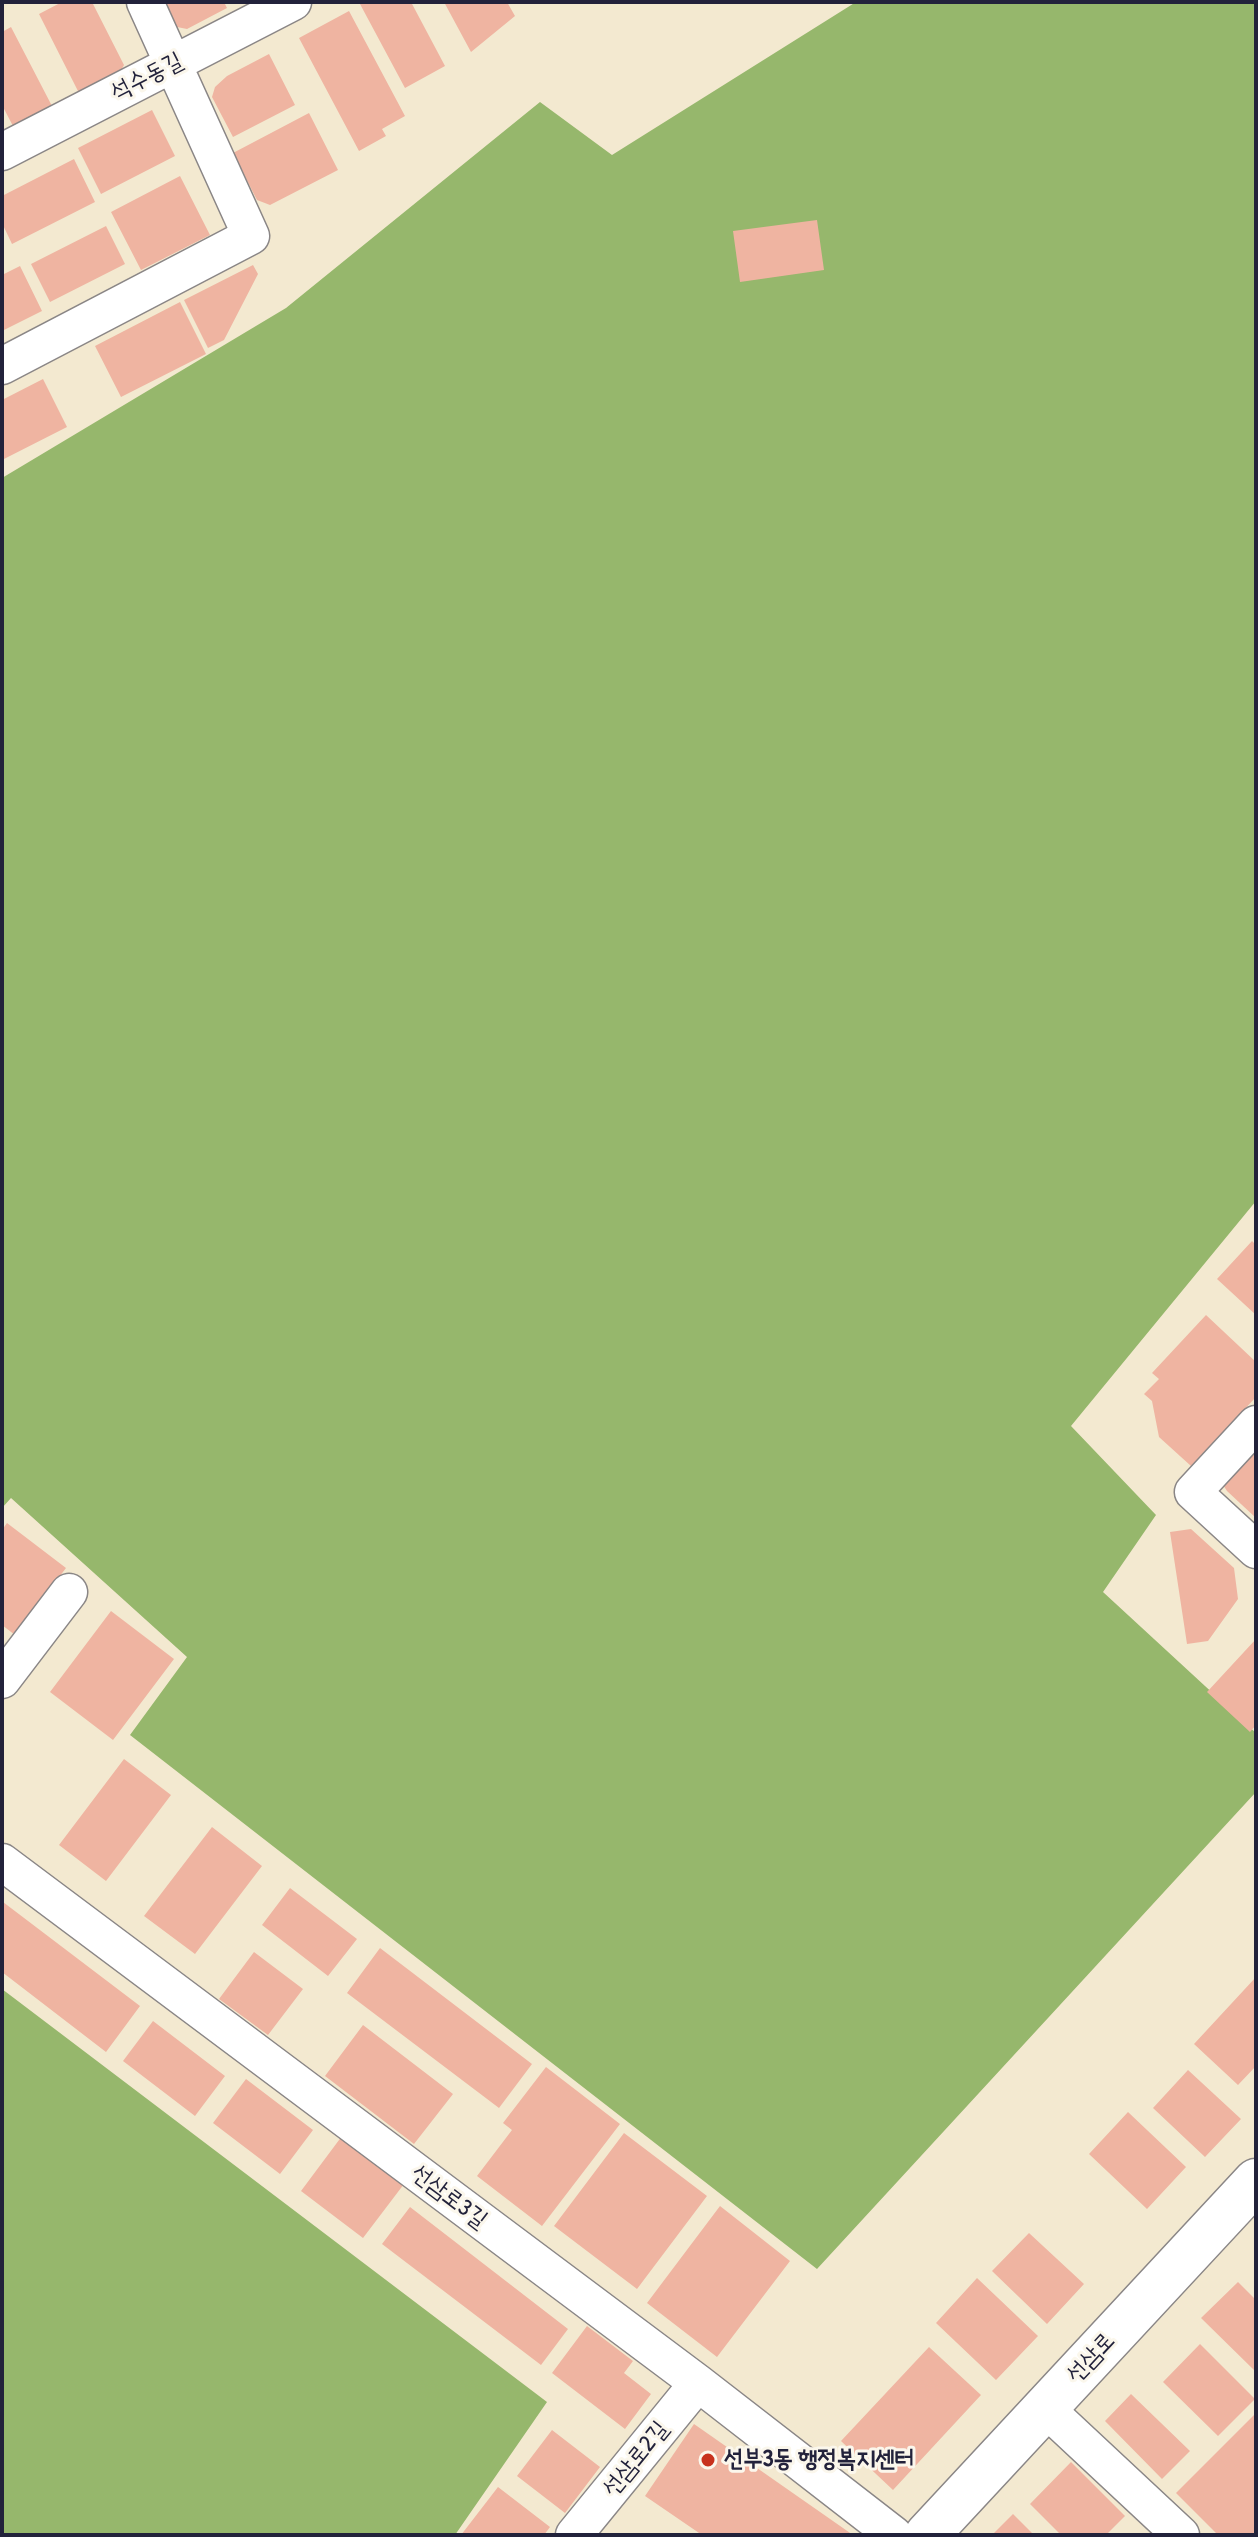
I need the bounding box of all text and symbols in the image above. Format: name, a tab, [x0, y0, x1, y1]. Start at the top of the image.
street label: 석수동길	[106, 47, 188, 107]
street label: 선삼로3길	[405, 2159, 493, 2235]
street label: 선삼로	[1061, 2327, 1121, 2389]
street label: 선삼로2길	[597, 2416, 675, 2502]
place label: 선부3동 행정복지센터	[724, 2446, 914, 2474]
marker: 선부3동 행정복지센터	[699, 2451, 717, 2469]

